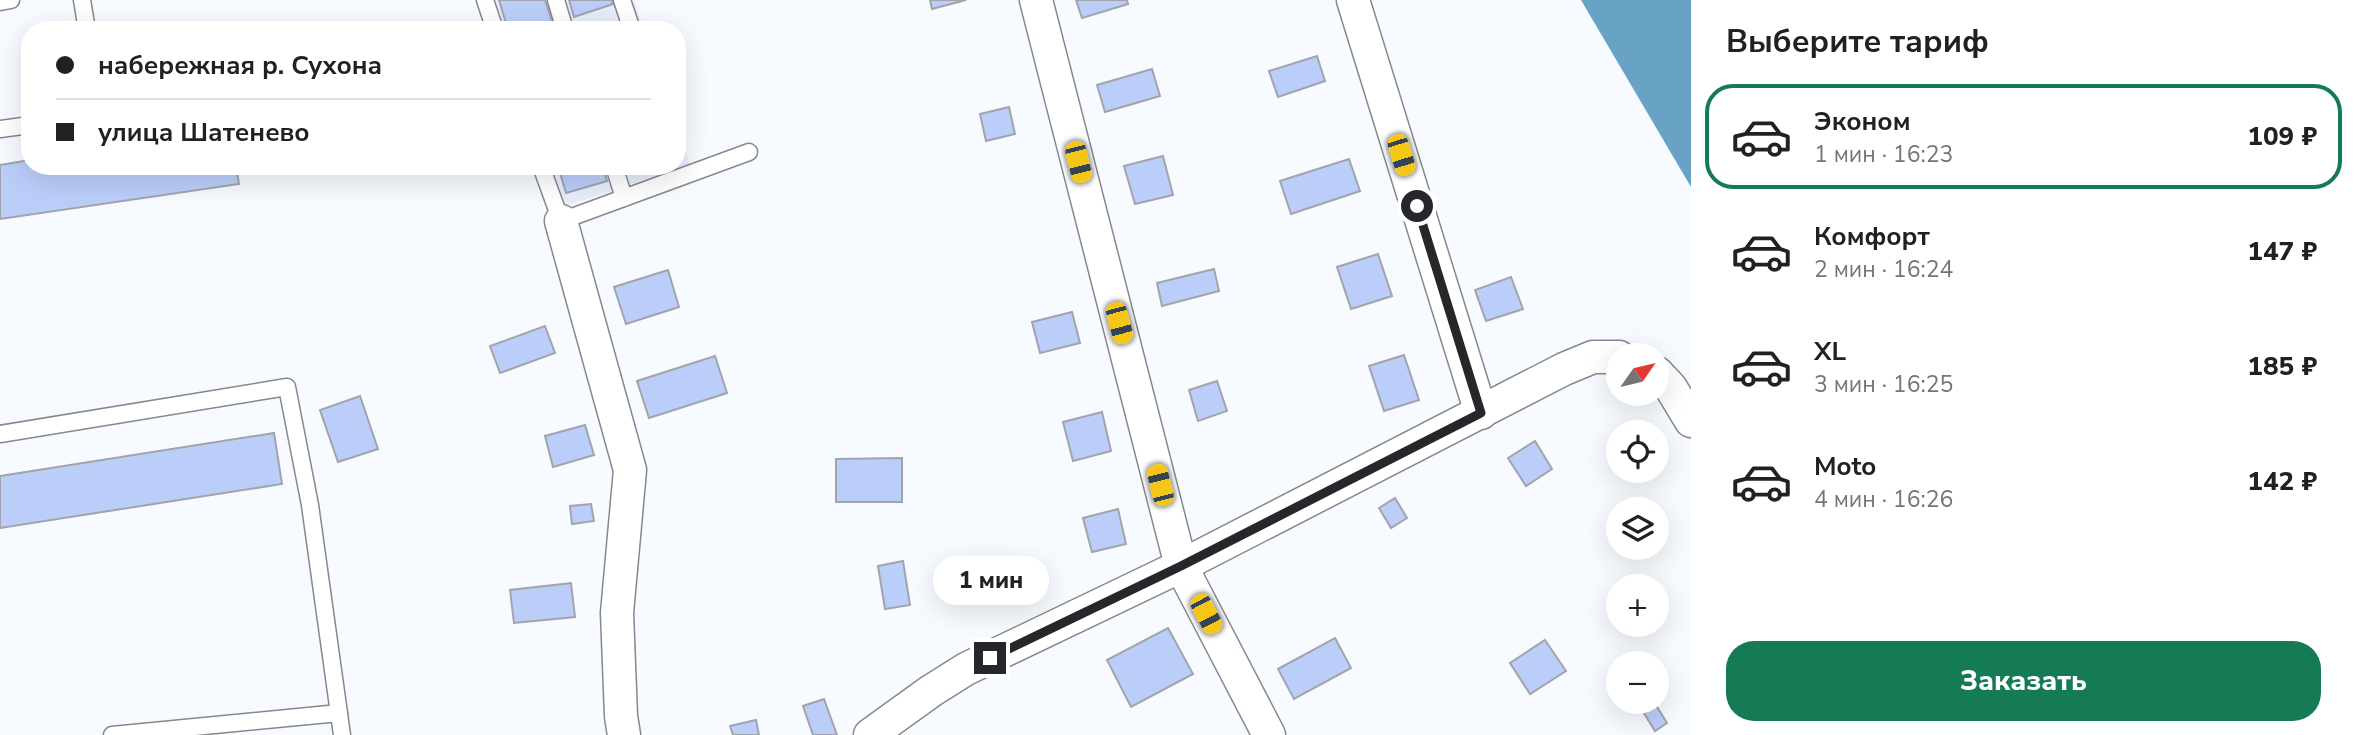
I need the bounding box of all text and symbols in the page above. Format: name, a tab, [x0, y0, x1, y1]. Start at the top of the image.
text: Выберите тариф	[1726, 20, 1989, 63]
text: набережная р. Сухона	[98, 48, 382, 83]
text: Эконом	[1814, 104, 1911, 139]
icon: car	[1730, 105, 1793, 168]
text: улица Шатенево	[98, 115, 310, 150]
text: 109 ₽	[2247, 119, 2317, 154]
car	[1385, 132, 1418, 178]
car	[1063, 139, 1094, 185]
text: 1 мин · 16:23	[1814, 139, 1953, 170]
route start	[1401, 190, 1433, 222]
text: Комфорт	[1814, 219, 1930, 254]
icon: car	[1730, 220, 1793, 283]
text: 147 ₽	[2247, 234, 2317, 269]
text: 2 мин · 16:24	[1814, 254, 1953, 285]
car	[1104, 300, 1135, 346]
text: XL	[1814, 334, 1846, 369]
icon: car	[1730, 335, 1793, 398]
north arrow	[1606, 343, 1670, 406]
map controls	[1606, 343, 1669, 714]
text: 185 ₽	[2247, 349, 2317, 384]
text: 3 мин · 16:25	[1814, 369, 1953, 400]
button: locate	[1606, 420, 1669, 483]
text: Moto	[1814, 449, 1876, 484]
icon: car	[1730, 450, 1793, 513]
car	[1145, 462, 1176, 508]
text: 142 ₽	[2247, 464, 2317, 499]
text: 4 мин · 16:26	[1814, 484, 1953, 515]
button: layers	[1606, 497, 1669, 560]
callout: 1 мин	[932, 556, 1048, 606]
text: 1 мин	[959, 565, 1023, 596]
button: +	[1606, 574, 1669, 637]
car	[1187, 591, 1226, 637]
button: Заказать	[1726, 641, 2321, 721]
route end	[974, 642, 1006, 674]
button: −	[1606, 651, 1669, 714]

